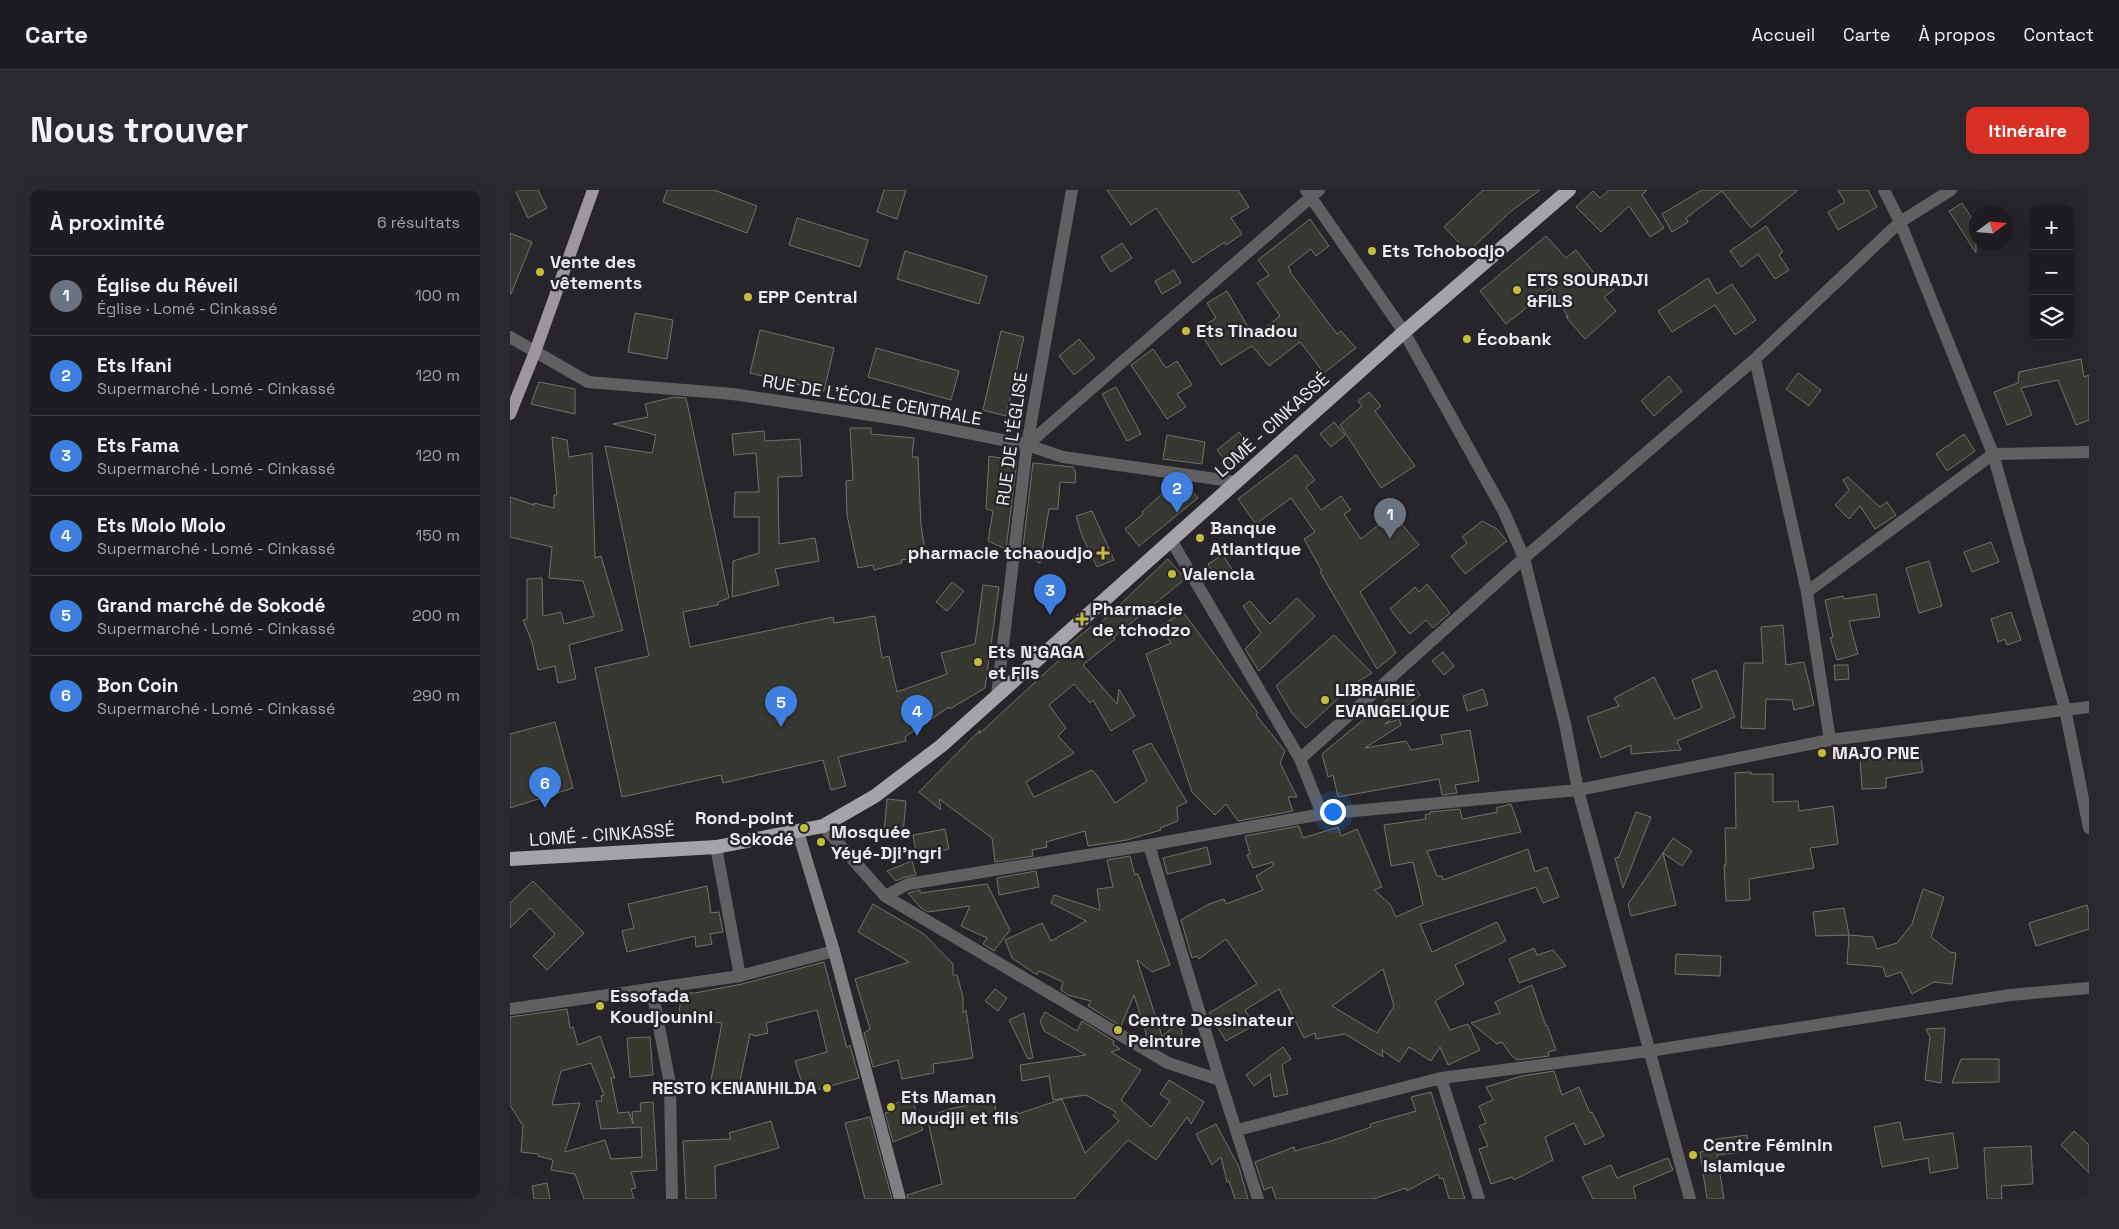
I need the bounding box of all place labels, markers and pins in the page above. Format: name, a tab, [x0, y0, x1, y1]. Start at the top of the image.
place label: Ets Tchobodjo	[1382, 239, 1505, 262]
marker: Ets Tchobodjo	[1366, 245, 1378, 257]
place label: Vente des vêtements	[550, 250, 642, 294]
marker: Vente des vêtements	[534, 266, 546, 278]
place label: ETS SOURADJI &FILS	[1527, 268, 1649, 312]
marker: ETS SOURADJI &FILS	[1511, 284, 1523, 296]
place label: EPP Central	[758, 285, 857, 308]
marker: EPP Central	[742, 291, 754, 303]
place label: Ets Tinadou	[1196, 319, 1298, 342]
marker: Ets Tinadou	[1180, 325, 1192, 337]
place label: Écobank	[1477, 327, 1552, 350]
marker: Écobank	[1461, 333, 1473, 345]
pin: 2	[1161, 472, 1193, 513]
pin: 1	[1374, 498, 1406, 539]
place label: Banque Atlantique	[1210, 516, 1301, 560]
marker: Banque Atlantique	[1194, 532, 1206, 544]
place label: pharmacie tchaoudjo	[908, 541, 1093, 564]
marker: pharmacie tchaoudjo	[1097, 547, 1109, 559]
place label: Valencia	[1182, 562, 1256, 585]
marker: Valencia	[1166, 568, 1178, 580]
pin: 3	[1034, 574, 1066, 615]
place label: Pharmacie de tchodzo	[1092, 597, 1191, 641]
marker: Pharmacie de tchodzo	[1076, 613, 1088, 625]
place label: Ets N'GAGA et Fils	[988, 640, 1085, 684]
marker: Ets N'GAGA et Fils	[972, 656, 984, 668]
place label: LIBRAIRIE EVANGELIQUE	[1335, 678, 1449, 722]
pin: 5	[765, 686, 797, 727]
marker: LIBRAIRIE EVANGELIQUE	[1319, 694, 1331, 706]
pin: 4	[901, 695, 933, 736]
place label: MAJO PNE	[1832, 741, 1920, 764]
marker: MAJO PNE	[1816, 747, 1828, 759]
pin: 6	[529, 767, 561, 808]
place label: Rond-point Sokodé	[695, 806, 794, 850]
place label: Mosquée Yéyé-Dji'ngri	[831, 820, 942, 864]
marker: Rond-point Sokodé	[798, 822, 810, 834]
marker: Mosquée Yéyé-Dji'ngri	[815, 836, 827, 848]
place label: Essofada Koudjounini	[610, 984, 713, 1028]
marker: Essofada Koudjounini	[594, 1000, 606, 1012]
place label: Centre Dessinateur Peinture	[1128, 1008, 1294, 1052]
marker: Centre Dessinateur Peinture	[1112, 1024, 1124, 1036]
place label: RESTO KENANHILDA	[652, 1076, 818, 1099]
marker: RESTO KENANHILDA	[821, 1082, 833, 1094]
place label: Ets Maman Moudjii et fils	[901, 1085, 1019, 1129]
marker: Ets Maman Moudjii et fils	[885, 1101, 897, 1113]
place label: Centre Féminin Islamique	[1703, 1133, 1833, 1177]
marker: Centre Féminin Islamique	[1687, 1149, 1699, 1161]

